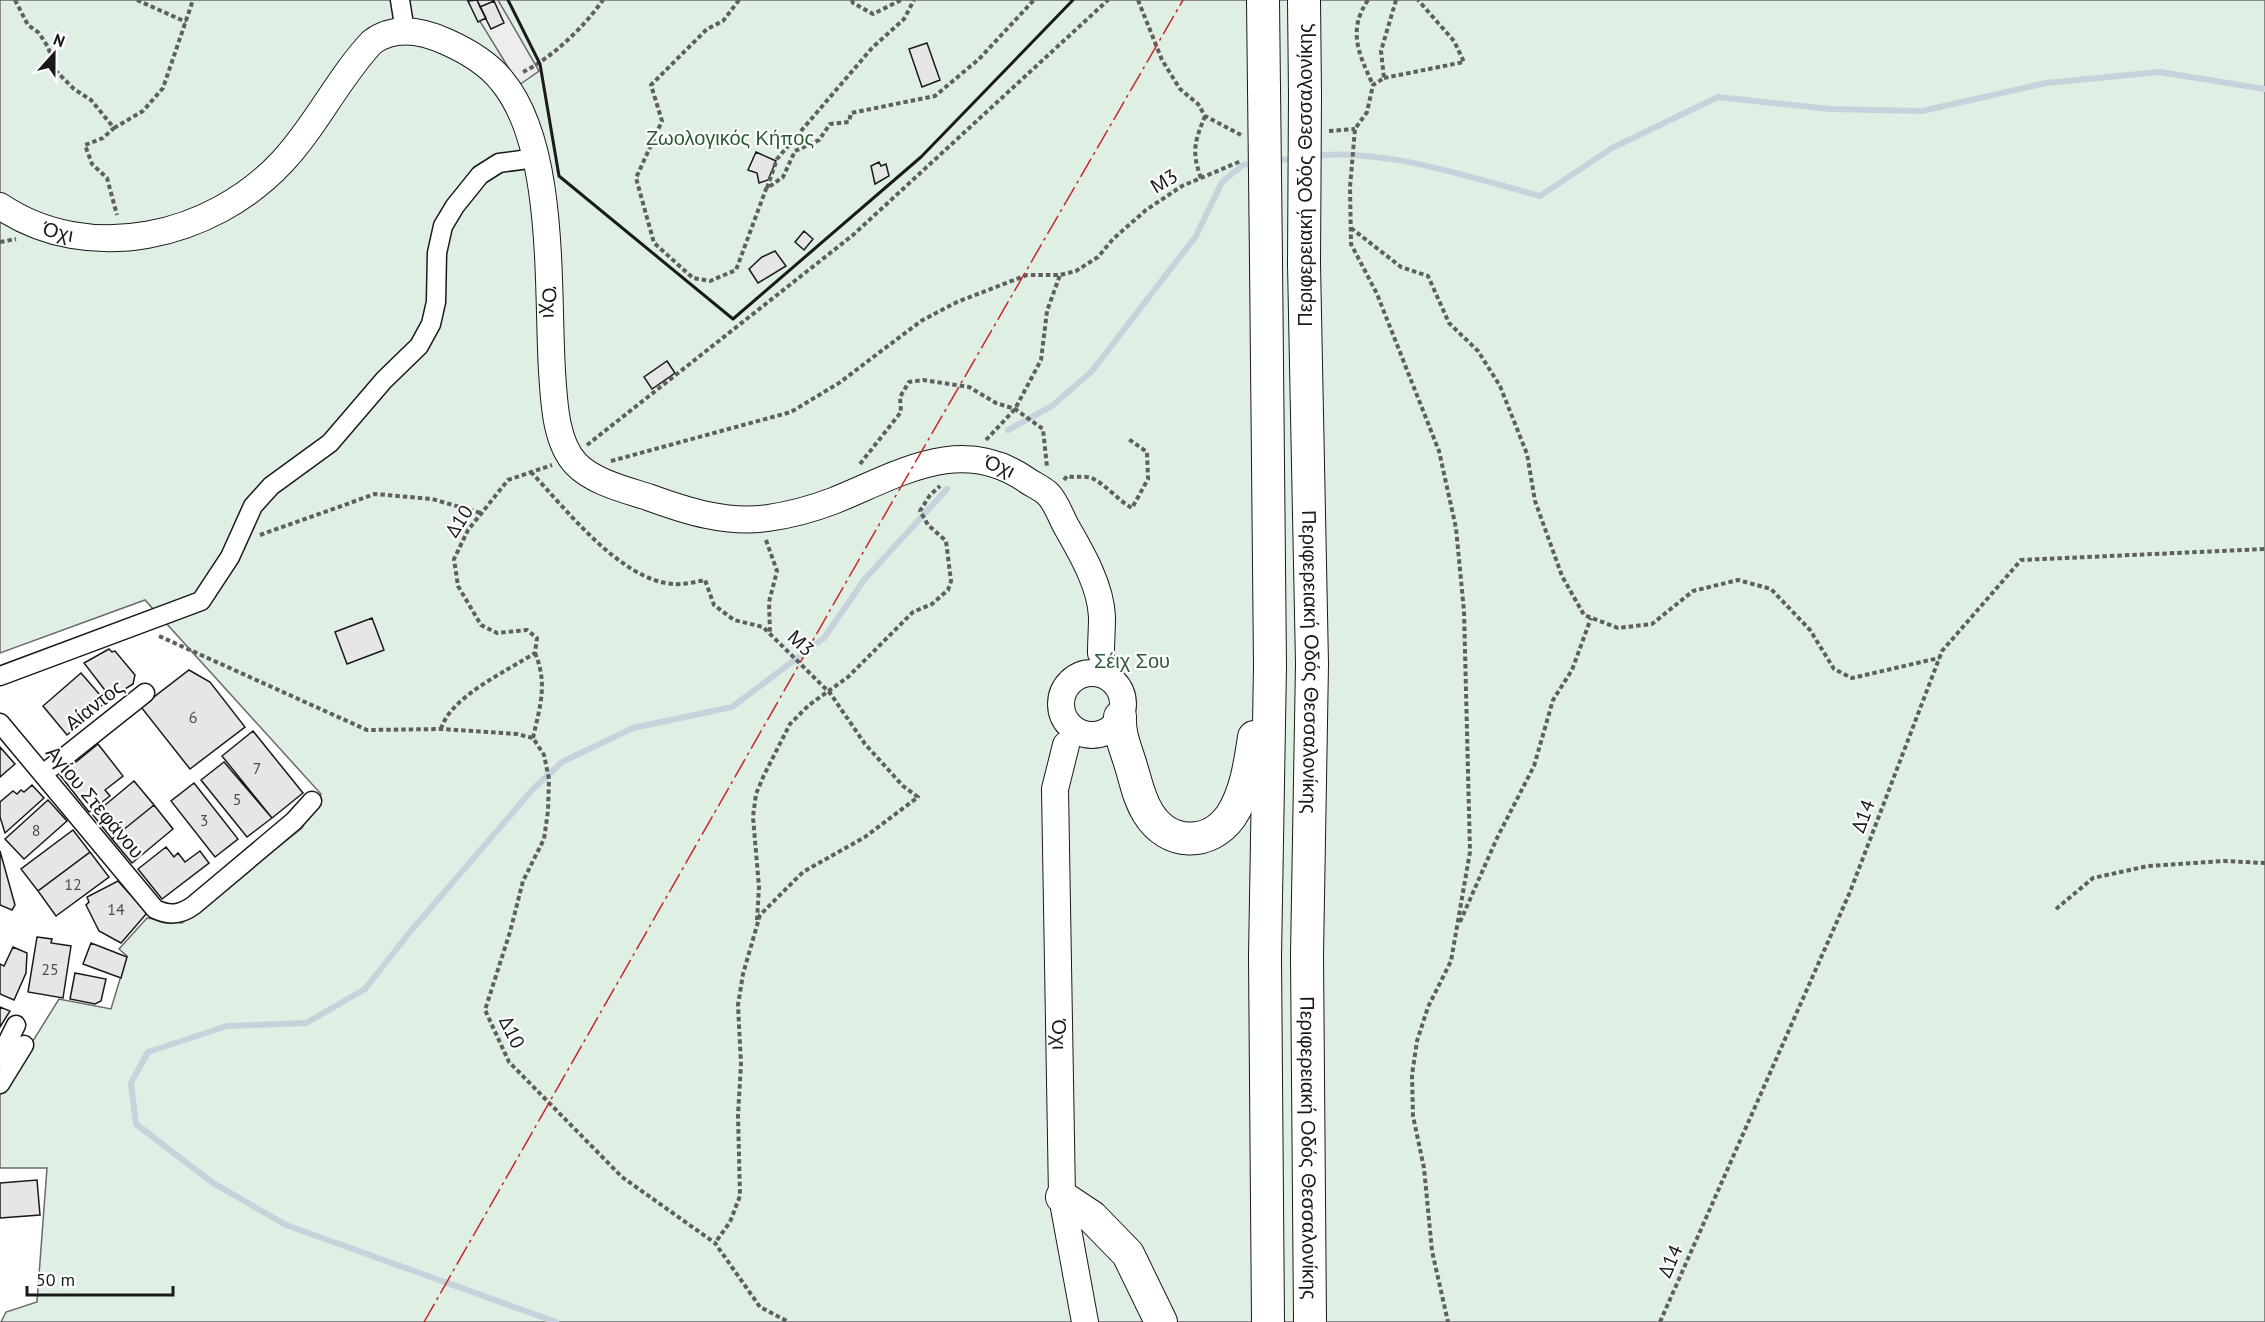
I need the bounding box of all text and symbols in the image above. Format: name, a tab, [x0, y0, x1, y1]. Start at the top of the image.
street label: Περιφερειακή Οδός Θεσσαλονίκης	[1292, 23, 1318, 327]
north arrow	[24, 24, 84, 84]
text: N	[51, 29, 68, 51]
park label: Ζωολογικός Κήπος	[646, 125, 814, 151]
street label: Μ3	[1145, 163, 1183, 199]
street label: Όχι	[39, 215, 75, 248]
street label: Όχι	[536, 286, 563, 318]
street label: Όχι	[981, 448, 1020, 484]
street label: Δ10	[439, 500, 479, 542]
street label: Περιφερειακή Οδός Θεσσαλονίκης	[1296, 510, 1325, 814]
street label: Μ3	[782, 624, 820, 662]
park label: Σέιχ Σου	[1094, 648, 1170, 674]
street label: Αίαντος	[59, 674, 129, 736]
house number: 6	[189, 707, 197, 727]
street label: Αγίου Στεφάνου	[40, 740, 150, 864]
house number: 7	[253, 758, 261, 778]
house number: 5	[233, 789, 241, 809]
street label: Δ14	[1845, 796, 1881, 836]
house number: 3	[200, 810, 208, 830]
house number: 8	[32, 820, 40, 840]
house number: 12	[64, 874, 82, 894]
house number: 14	[107, 899, 125, 919]
house number: 25	[41, 959, 59, 979]
street label: Περιφερειακή Οδός Θεσσαλονίκης	[1294, 996, 1323, 1300]
street label: Δ10	[493, 1011, 531, 1053]
street label: Όχι	[1046, 1018, 1072, 1050]
street label: Δ14	[1651, 1240, 1689, 1281]
scale bar	[27, 1259, 172, 1297]
text: 50 m	[36, 1268, 75, 1291]

